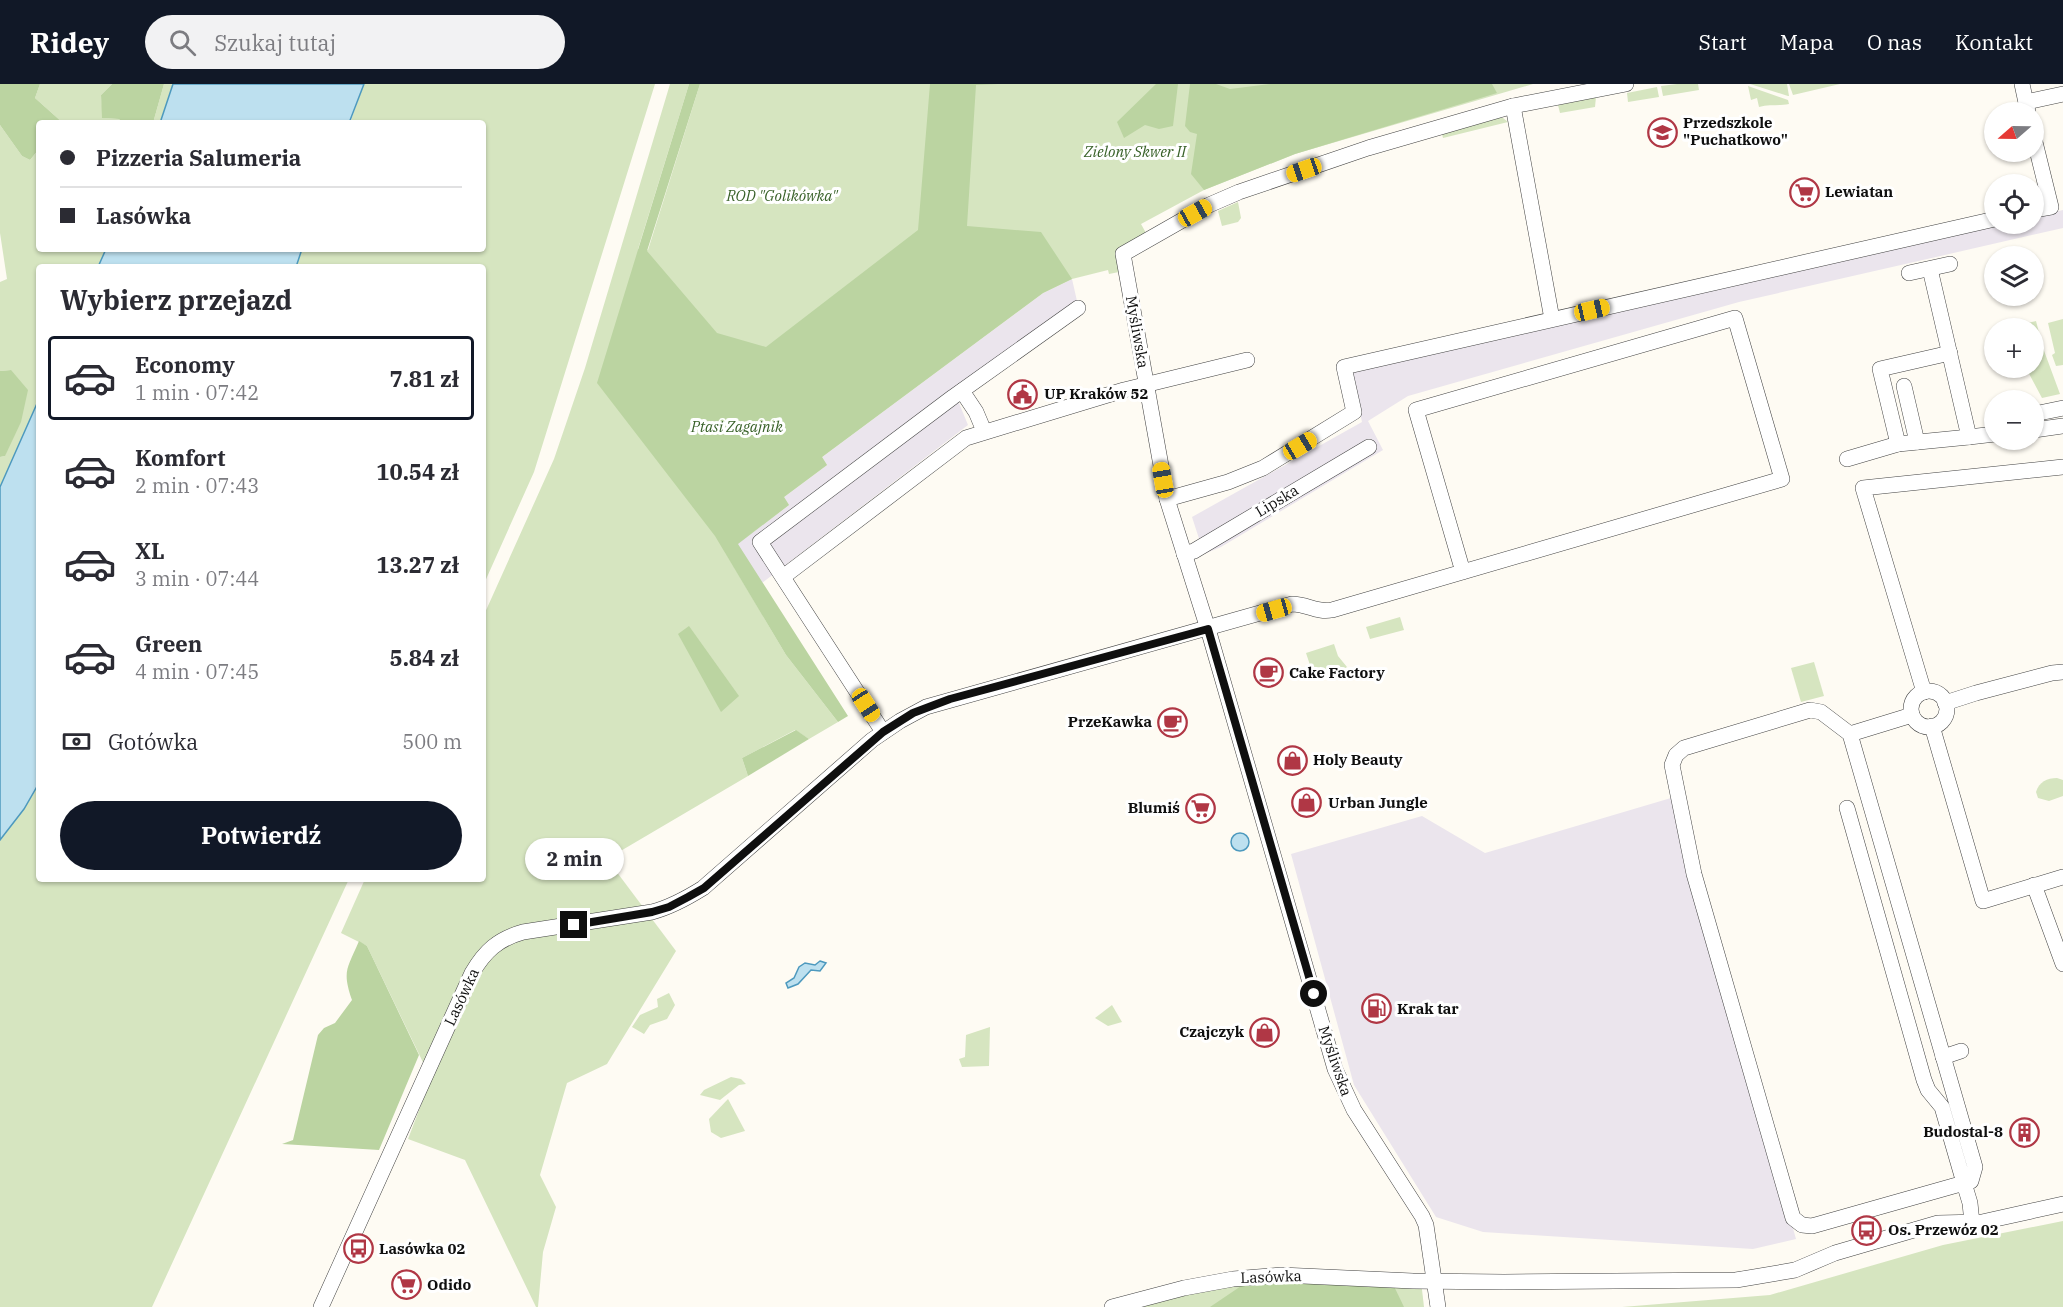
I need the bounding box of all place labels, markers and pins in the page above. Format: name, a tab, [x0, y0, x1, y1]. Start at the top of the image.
place label: Przedszkole "Puchatkowo"	[1683, 113, 1788, 149]
school or university icon: Przedszkole "Puchatkowo"	[1646, 116, 1678, 148]
supermarket icon: Lewiatan	[1788, 176, 1820, 208]
place label: Lewiatan	[1825, 182, 1893, 201]
public building icon: UP Kraków 52	[1007, 378, 1039, 410]
place label: UP Kraków 52	[1044, 384, 1149, 403]
cafe icon: Cake Factory	[1252, 657, 1284, 689]
place label: Cake Factory	[1289, 663, 1385, 682]
cafe icon: PrzeKawka	[1157, 706, 1189, 738]
place label: PrzeKawka	[1068, 712, 1152, 731]
shop icon: Holy Beauty	[1276, 744, 1308, 776]
place label: Holy Beauty	[1313, 750, 1403, 769]
shop icon: Urban Jungle	[1291, 787, 1323, 819]
supermarket icon: Blumiś	[1185, 792, 1217, 824]
place label: Urban Jungle	[1328, 793, 1428, 812]
place label: Blumiś	[1128, 798, 1180, 817]
fuel station icon: Krak tar	[1360, 993, 1392, 1025]
place label: Krak tar	[1397, 999, 1459, 1018]
shop icon: Czajczyk	[1249, 1016, 1281, 1048]
place label: Czajczyk	[1179, 1022, 1245, 1041]
building icon: Budostal-8	[2008, 1116, 2040, 1148]
place label: Budostal-8	[1923, 1122, 2003, 1141]
bus stop icon: Os. Przewóz 02	[1851, 1214, 1883, 1246]
place label: Os. Przewóz 02	[1888, 1220, 1999, 1239]
bus stop icon: Lasówka 02	[342, 1233, 374, 1265]
place label: Lasówka 02	[379, 1239, 465, 1258]
supermarket icon: Odido	[390, 1269, 422, 1301]
place label: Odido	[427, 1275, 471, 1294]

